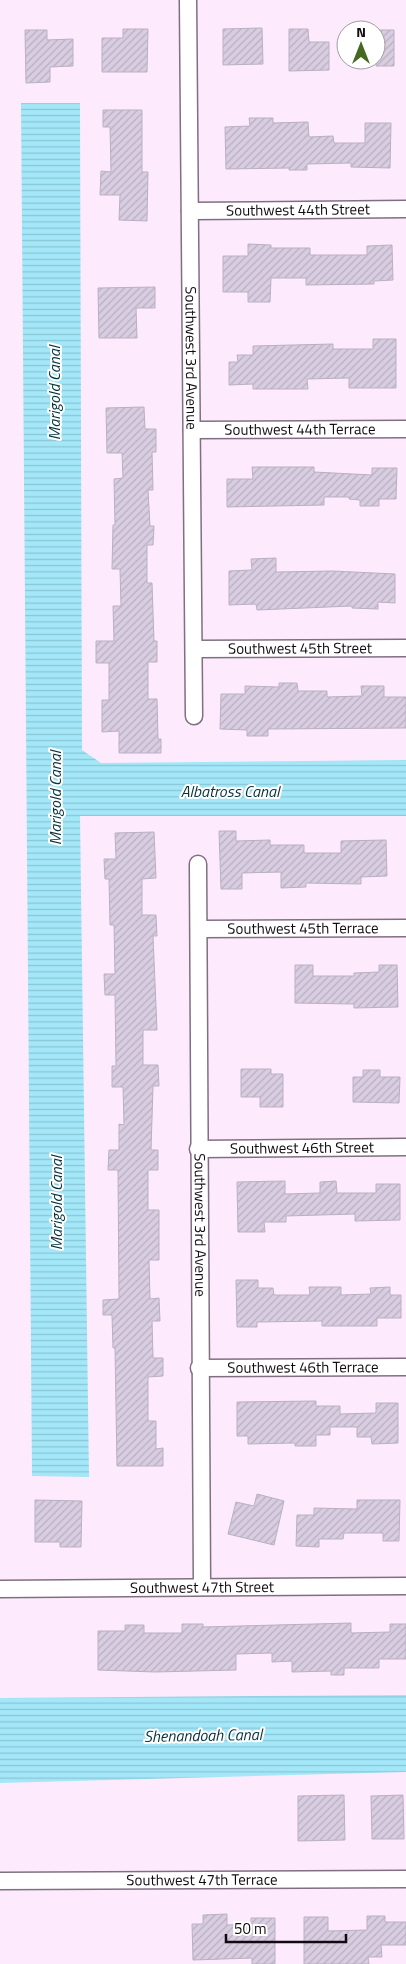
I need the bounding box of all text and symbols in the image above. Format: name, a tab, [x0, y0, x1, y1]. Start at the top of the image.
north arrow	[336, 20, 386, 70]
text: N	[356, 21, 366, 42]
street label: Southwest 44th Street	[226, 197, 371, 222]
street label: Southwest 3rd Avenue	[179, 286, 204, 430]
water label: Marigold Canal	[42, 344, 66, 440]
street label: Southwest 44th Terrace	[224, 417, 376, 441]
street label: Southwest 45th Street	[228, 636, 373, 660]
water label: Marigold Canal	[43, 749, 67, 845]
water label: Albatross Canal	[181, 779, 281, 803]
street label: Southwest 45th Terrace	[227, 916, 379, 940]
street label: Southwest 46th Street	[230, 1135, 375, 1160]
street label: Southwest 3rd Avenue	[189, 1153, 212, 1297]
water label: Marigold Canal	[44, 1154, 68, 1250]
street label: Southwest 46th Terrace	[227, 1355, 379, 1379]
street label: Southwest 47th Street	[130, 1575, 275, 1599]
water label: Shenandoah Canal	[144, 1722, 264, 1748]
street label: Southwest 47th Terrace	[126, 1868, 278, 1891]
scale bar	[226, 1912, 346, 1944]
text: 50 m	[234, 1917, 267, 1940]

